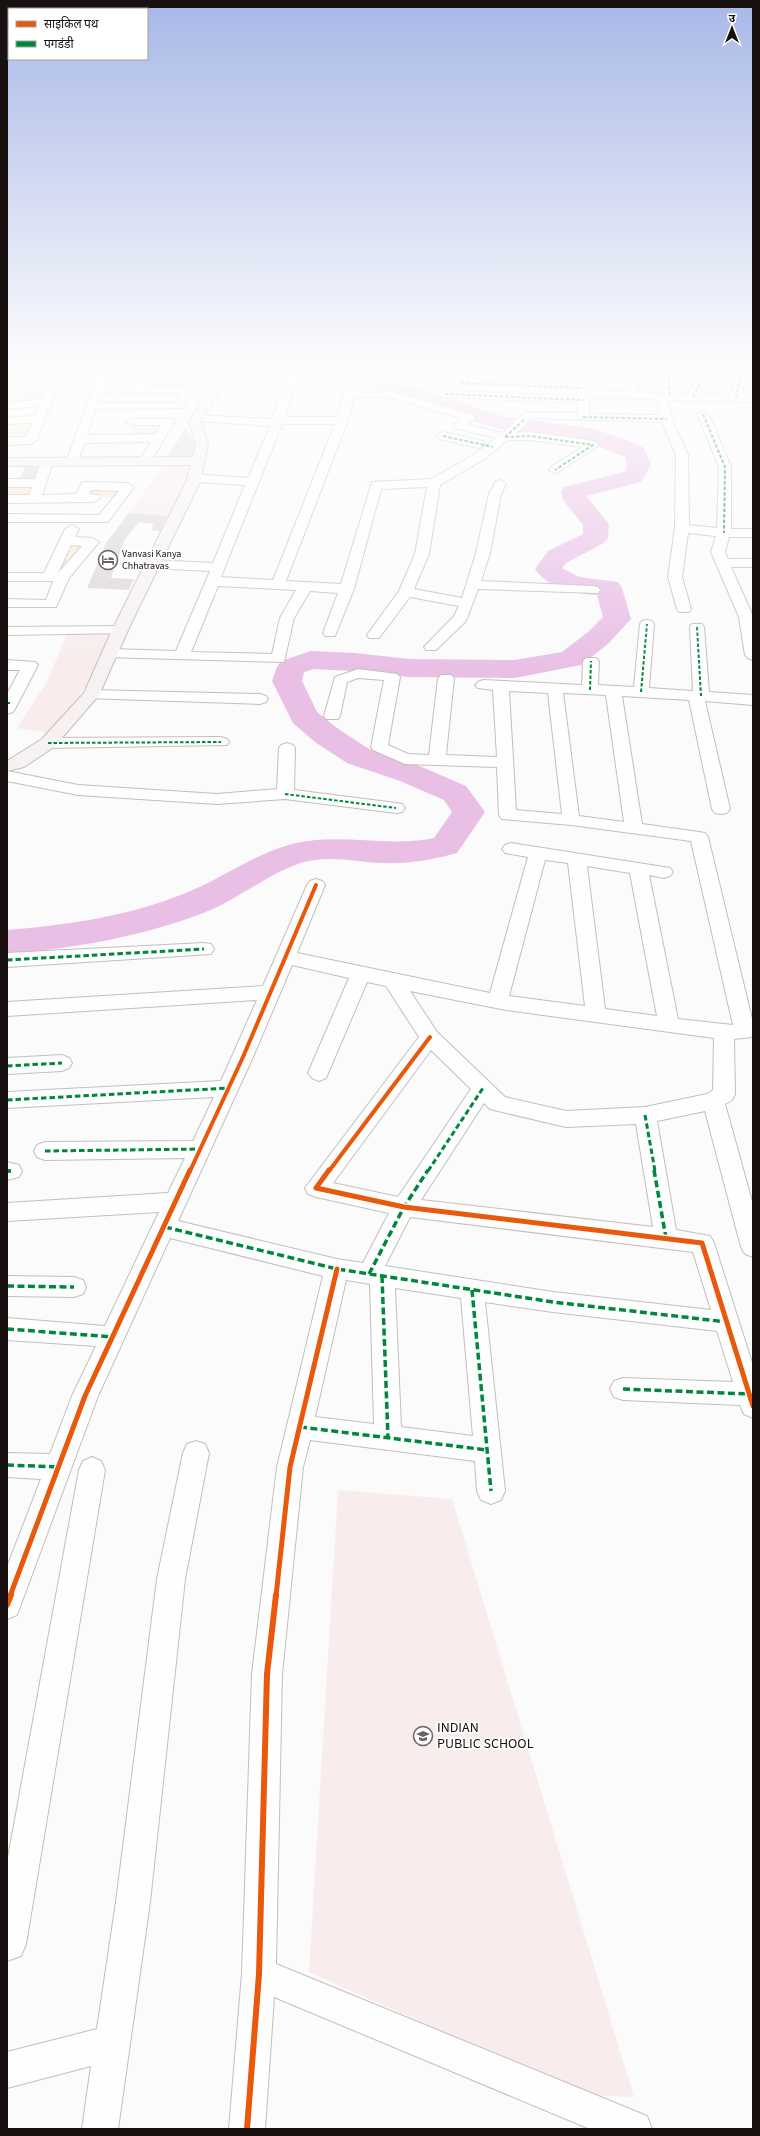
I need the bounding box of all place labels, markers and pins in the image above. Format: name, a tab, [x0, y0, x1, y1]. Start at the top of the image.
place label: Vanvasi Kanya Chhatravas	[122, 547, 181, 573]
hotel icon: Vanvasi Kanya Chhatravas	[97, 549, 119, 571]
place label: INDIAN PUBLIC SCHOOL	[437, 1718, 534, 1754]
school or university icon: INDIAN PUBLIC SCHOOL	[412, 1725, 434, 1747]

